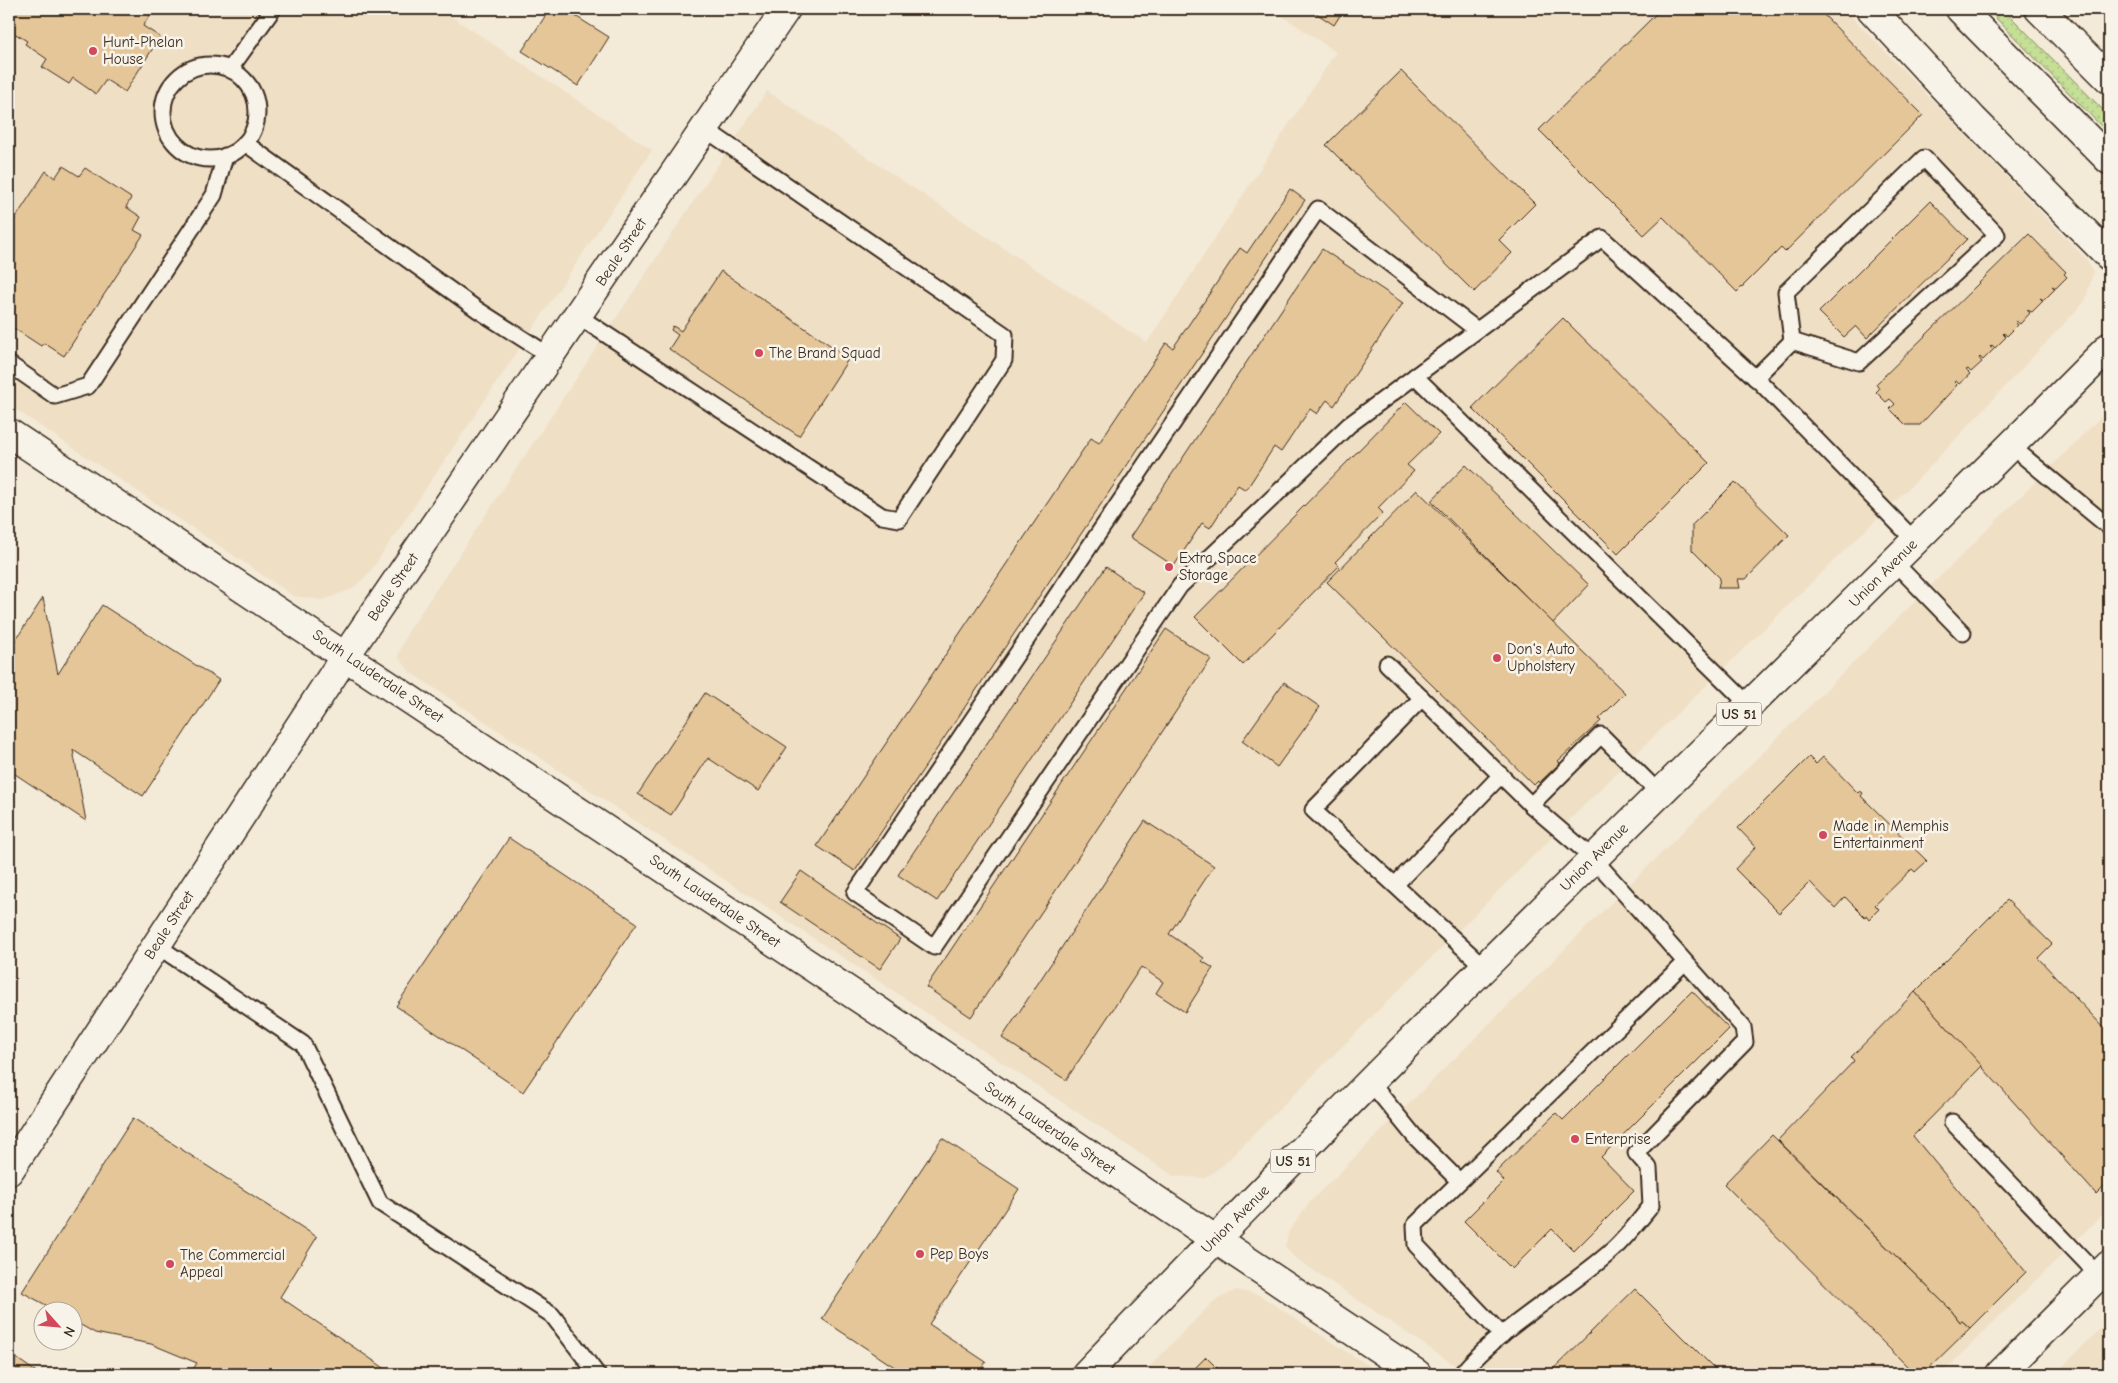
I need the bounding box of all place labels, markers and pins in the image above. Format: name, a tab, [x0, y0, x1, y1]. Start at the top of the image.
place label: Hunt-Phelan House	[103, 33, 183, 68]
marker: Hunt-Phelan House	[87, 45, 99, 57]
place label: The Brand Squad	[769, 344, 881, 362]
marker: The Brand Squad	[753, 347, 765, 359]
place label: Extra Space Storage	[1179, 549, 1257, 584]
marker: Extra Space Storage	[1163, 561, 1175, 573]
place label: Don's Auto Upholstery	[1507, 640, 1575, 675]
marker: Don's Auto Upholstery	[1491, 652, 1503, 664]
place label: Made in Memphis Entertainment	[1833, 817, 1949, 852]
marker: Made in Memphis Entertainment	[1817, 829, 1829, 841]
place label: Enterprise	[1585, 1130, 1651, 1148]
marker: Enterprise	[1569, 1133, 1581, 1145]
place label: Pep Boys	[930, 1245, 988, 1263]
place label: The Commercial Appeal	[180, 1246, 285, 1281]
marker: Pep Boys	[914, 1248, 926, 1260]
marker: The Commercial Appeal	[164, 1258, 176, 1270]

